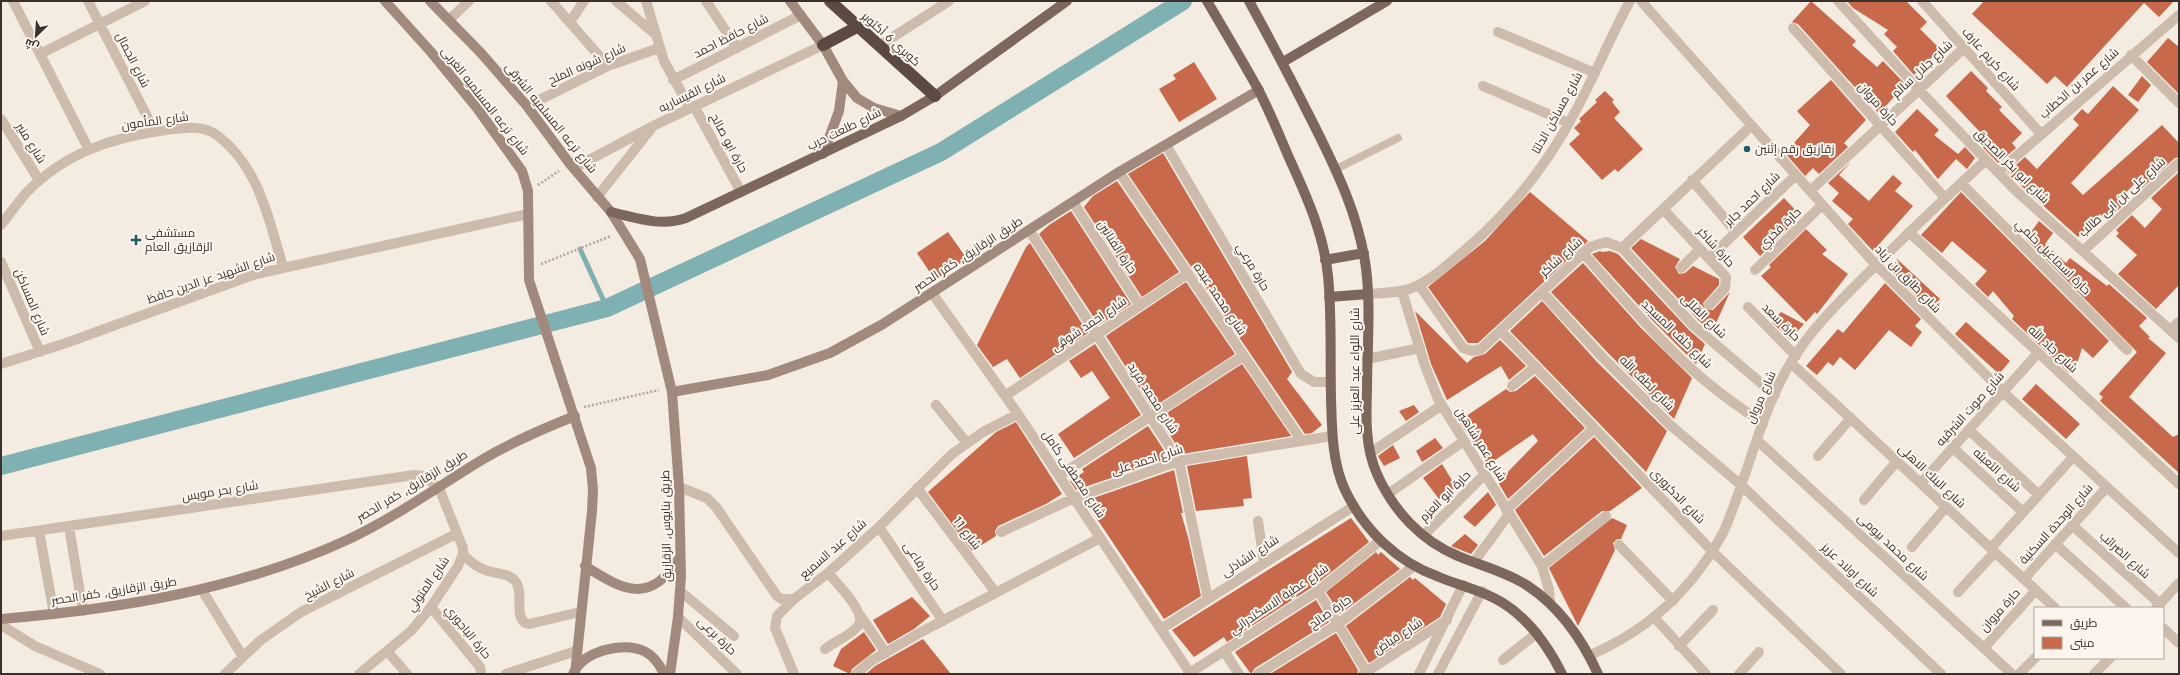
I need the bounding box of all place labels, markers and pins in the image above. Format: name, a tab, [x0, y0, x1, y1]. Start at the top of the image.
place label: زقازيق رقم إثنين	[1755, 140, 1834, 158]
marker: زقازيق رقم إثنين	[1742, 144, 1752, 154]
place label: مستشفى الزقازيق العام	[145, 224, 213, 256]
marker: مستشفى الزقازيق العام	[130, 234, 142, 246]

